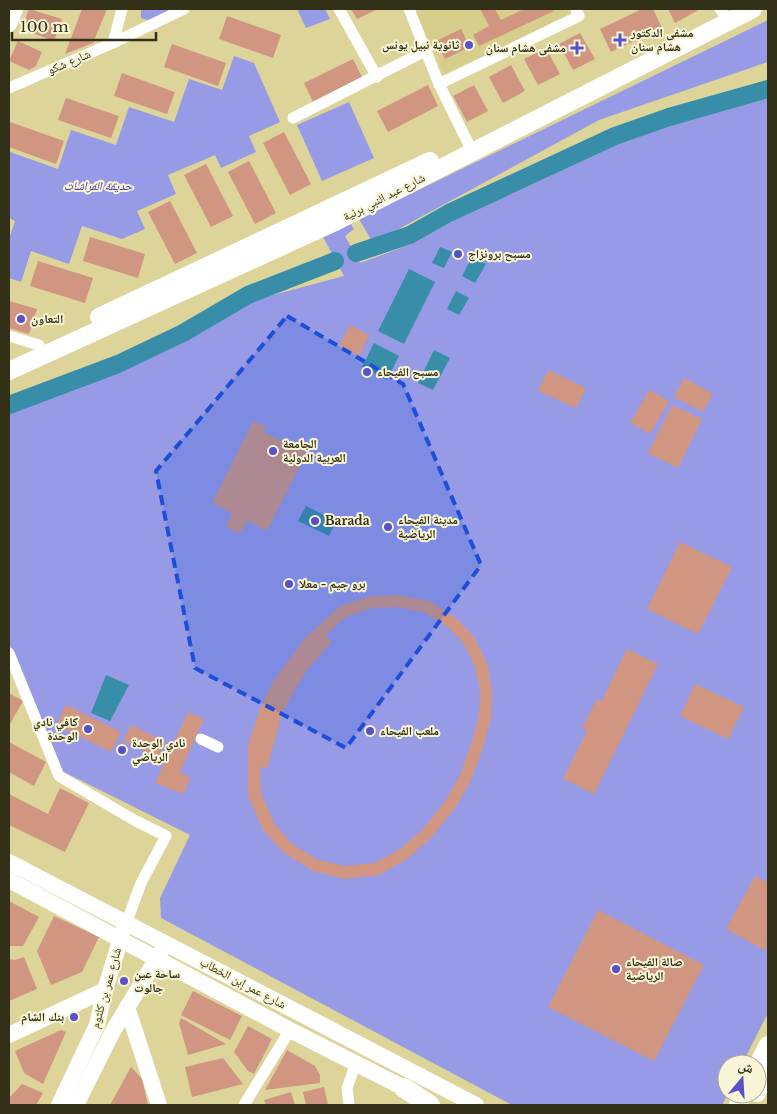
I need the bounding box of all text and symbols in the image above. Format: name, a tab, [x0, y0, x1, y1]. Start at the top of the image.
scale bar	[12, 10, 156, 42]
text: 100 m	[20, 17, 69, 36]
place label: مشفى الدكتور هشام سنان	[630, 25, 694, 55]
marker: مشفى الدكتور هشام سنان	[613, 33, 627, 47]
place label: ثانوية نبيل يونس	[382, 37, 460, 53]
marker: ثانوية نبيل يونس	[463, 39, 475, 51]
place label: مشفى هشام سنان	[486, 40, 566, 56]
marker: مشفى هشام سنان	[570, 41, 584, 55]
street label: شارع شكو	[45, 46, 93, 78]
street label: شارع عبد النبي برنية	[340, 169, 429, 226]
park label: حديقة الفراشات	[64, 178, 133, 193]
place label: مسبح برونزاج	[468, 246, 531, 262]
marker: مسبح برونزاج	[452, 248, 464, 260]
place label: التعاون	[31, 311, 63, 327]
marker: التعاون	[15, 313, 27, 325]
place label: مسبح الفيحاء	[377, 364, 439, 380]
marker: مسبح الفيحاء	[361, 366, 373, 378]
place label: الجامعة العربية الدولية	[283, 436, 346, 465]
marker: الجامعة العربية الدولية	[267, 445, 279, 457]
place label: مدينة الفيحاء الرياضية	[398, 512, 458, 541]
place label: Barada	[325, 513, 370, 528]
marker: Barada	[309, 515, 321, 527]
marker: مدينة الفيحاء الرياضية	[382, 521, 394, 533]
place label: برو جيم - معلا	[299, 576, 365, 592]
marker: برو جيم - معلا	[283, 578, 295, 590]
place label: كافي نادي الوحدة	[33, 714, 79, 743]
marker: كافي نادي الوحدة	[82, 723, 94, 735]
place label: ملعب الفيحاء	[380, 723, 439, 738]
marker: ملعب الفيحاء	[364, 725, 376, 737]
place label: نادي الوحدة الرياضي	[132, 735, 185, 767]
marker: نادي الوحدة الرياضي	[116, 744, 128, 756]
street label: شارع عمر بن كلثوم	[87, 946, 125, 1030]
street label: شارع عمر إبن الخطاب	[197, 954, 289, 1013]
place label: صالة الفيحاء الرياضية	[626, 954, 682, 983]
marker: صالة الفيحاء الرياضية	[610, 963, 622, 975]
place label: ساحة عين جالوت	[134, 966, 180, 995]
marker: ساحة عين جالوت	[118, 975, 130, 987]
place label: بنك الشام	[21, 1009, 64, 1025]
marker: بنك الشام	[68, 1011, 80, 1023]
north arrow	[717, 1054, 767, 1104]
text: ش	[736, 1056, 756, 1078]

